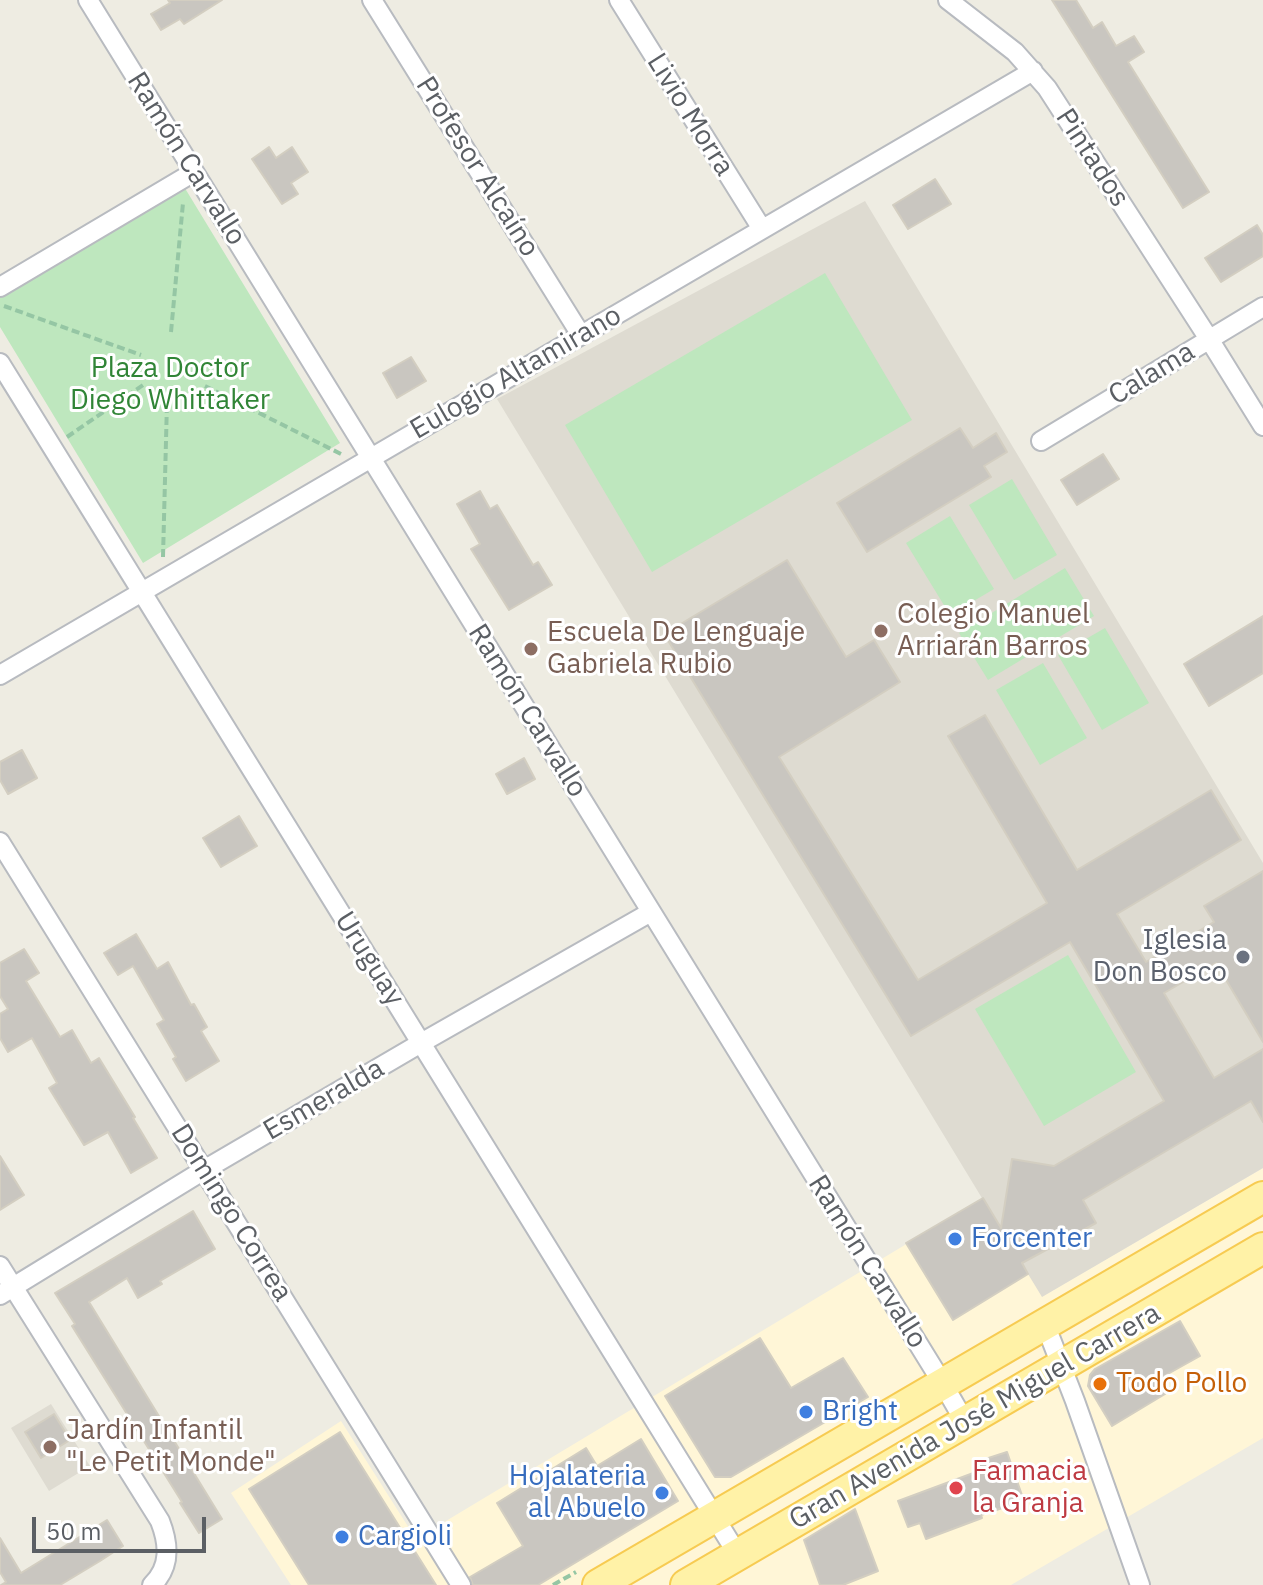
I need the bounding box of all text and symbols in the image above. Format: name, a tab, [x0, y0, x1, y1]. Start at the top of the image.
street label: Livio Morra	[639, 48, 741, 182]
street label: Ramón Carvallo	[119, 66, 253, 252]
street label: Profesor Alcaíno	[408, 71, 546, 263]
street label: Pintados	[1048, 103, 1136, 213]
street label: Eulogio Altamirano	[405, 299, 627, 447]
street label: Calama	[1103, 335, 1201, 413]
park label: Plaza Doctor Diego Whittaker	[70, 352, 270, 418]
place label: Colegio Manuel Arriarán Barros	[897, 598, 1090, 664]
place label: Escuela De Lenguaje Gabriela Rubio	[547, 616, 805, 682]
street label: Ramón Carvallo	[460, 618, 594, 804]
marker: Colegio Manuel Arriarán Barros	[872, 622, 890, 640]
marker: Escuela De Lenguaje Gabriela Rubio	[522, 640, 540, 658]
street label: Uruguay	[327, 906, 411, 1012]
place label: Iglesia Don Bosco	[1093, 924, 1227, 990]
marker: Iglesia Don Bosco	[1234, 948, 1252, 966]
street label: Esmeralda	[258, 1052, 390, 1148]
street label: Domingo Correa	[163, 1118, 299, 1308]
street label: Ramón Carvallo	[800, 1169, 934, 1355]
place label: Forcenter	[971, 1222, 1092, 1256]
marker: Forcenter	[946, 1230, 964, 1248]
street label: Gran Avenida José Miguel Carrera	[784, 1297, 1166, 1537]
place label: Todo Pollo	[1116, 1367, 1247, 1401]
marker: Todo Pollo	[1091, 1375, 1109, 1393]
place label: Bright	[822, 1395, 898, 1429]
marker: Bright	[797, 1403, 815, 1421]
place label: Jardín Infantil "Le Petit Monde"	[66, 1414, 276, 1480]
marker: Jardín Infantil "Le Petit Monde"	[41, 1438, 59, 1456]
place label: Farmacia la Granja	[972, 1455, 1087, 1521]
place label: Hojalateria al Abuelo	[509, 1460, 646, 1526]
marker: Farmacia la Granja	[947, 1479, 965, 1497]
marker: Hojalateria al Abuelo	[653, 1484, 671, 1502]
scale bar	[36, 1501, 210, 1551]
text: 50 m	[46, 1515, 101, 1547]
place label: Cargioli	[358, 1520, 452, 1554]
marker: Cargioli	[333, 1528, 351, 1546]

